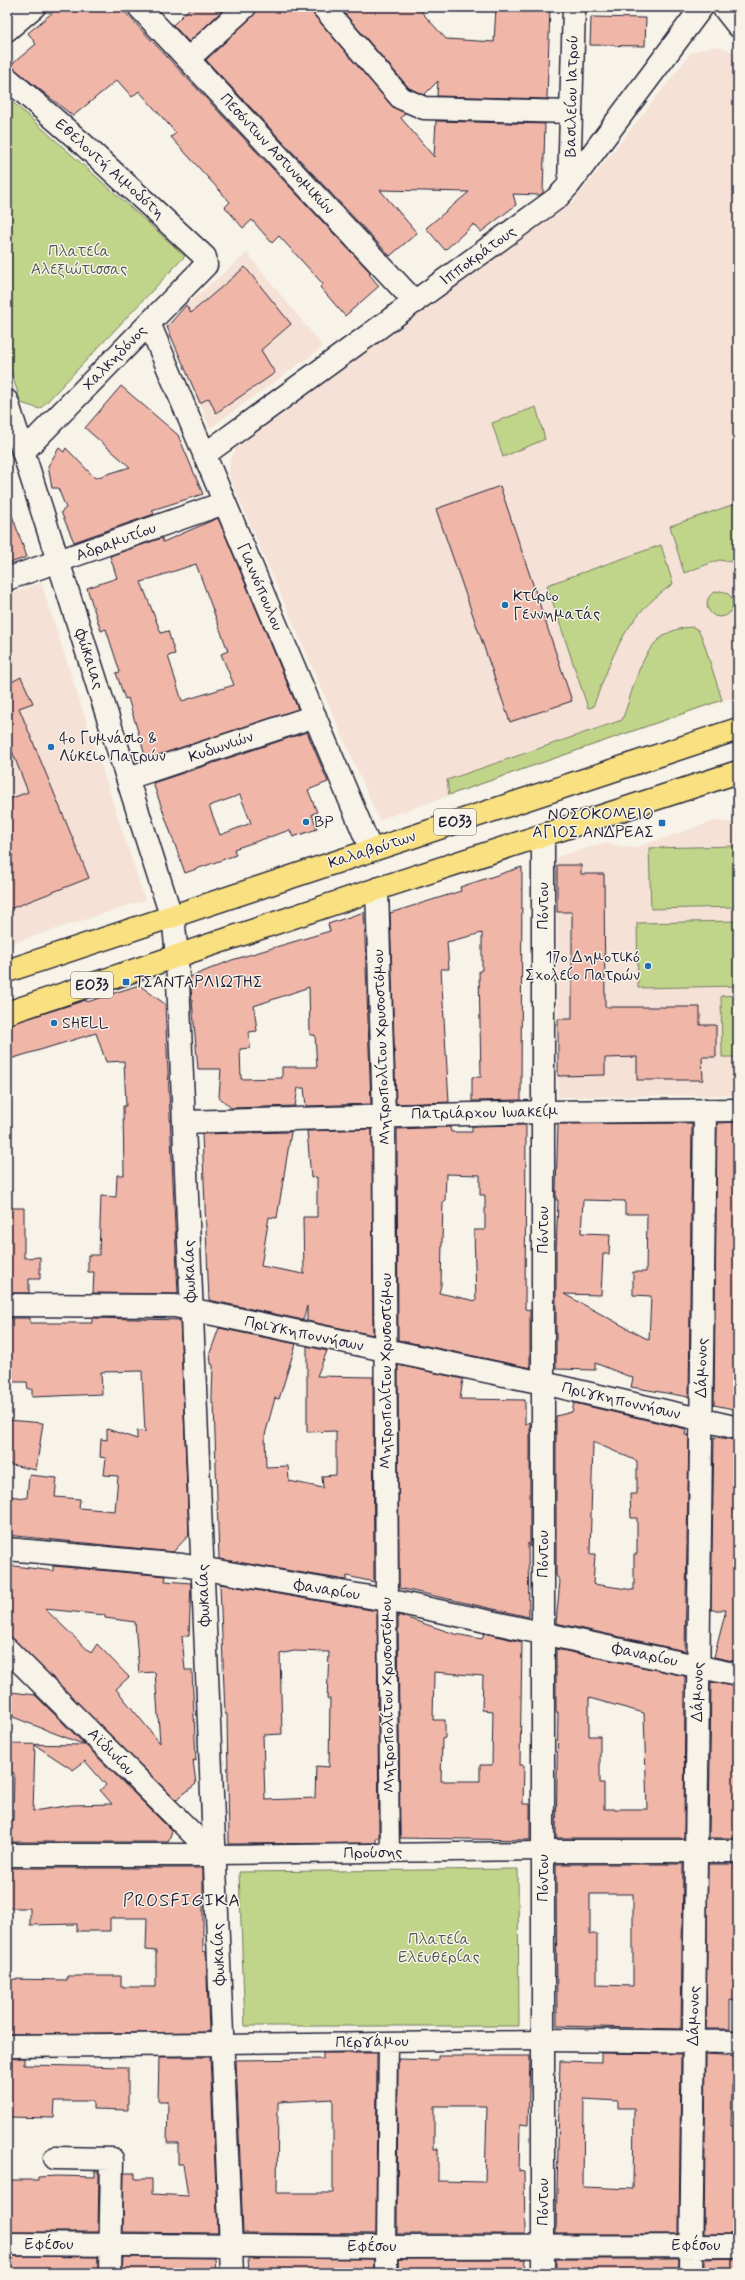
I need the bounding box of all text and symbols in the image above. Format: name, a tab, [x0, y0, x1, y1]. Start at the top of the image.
street label: Βασιλείου Ιατρού	[560, 35, 584, 157]
street label: Πεσόντων Αστυνομικών	[215, 89, 339, 219]
street label: Εθελοντή Αιμοδότη	[51, 114, 169, 224]
street label: Ιπποκράτους	[436, 221, 520, 291]
park label: Πλατεία Αλεξιώτισσας	[31, 241, 127, 280]
street label: Χαλκηδόνος	[78, 321, 152, 395]
street label: Αδραμυτίου	[73, 518, 159, 566]
street label: Γιαννόπουλου	[232, 540, 288, 634]
place label: Κτίριο Γεννηματάς	[513, 586, 600, 625]
marker: Κτίριο Γεννηματάς	[500, 600, 510, 610]
street label: Φώκαιας	[69, 625, 109, 692]
street label: Κυδωνιών	[186, 726, 256, 768]
place label: 4ο Γυμνάσιο & Λύκειο Πατρών	[59, 728, 166, 767]
marker: 4ο Γυμνάσιο & Λύκειο Πατρών	[46, 742, 56, 752]
place label: ΝΟΣΟΚΟΜΕΙΟ ΑΓΙΟΣ ΑΝΔΡΕΑΣ	[532, 804, 654, 843]
road number: ΕΟ33	[434, 809, 476, 835]
place label: BP	[314, 812, 333, 833]
marker: BP	[301, 817, 311, 827]
marker: ΝΟΣΟΚΟΜΕΙΟ ΑΓΙΟΣ ΑΝΔΡΕΑΣ	[657, 818, 667, 828]
street label: Καλαβρύτων	[326, 826, 418, 874]
street label: Πόντου	[533, 882, 554, 930]
place label: 17ο Δημοτικό Σχολείο Πατρών	[525, 947, 640, 986]
street label: Μητροπολίτου Χρυσοστόμου	[368, 949, 396, 1145]
marker: 17ο Δημοτικό Σχολείο Πατρών	[643, 961, 653, 971]
road number: ΕΟ33	[71, 972, 113, 998]
place label: ΤΣΑΝΤΑΡΛΙΩΤΗΣ	[134, 972, 263, 993]
marker: ΤΣΑΝΤΑΡΛΙΩΤΗΣ	[121, 977, 131, 987]
place label: SHELL	[62, 1013, 109, 1034]
marker: SHELL	[49, 1018, 59, 1028]
street label: Πατριάρχου Ιωακείμ	[411, 1101, 559, 1125]
street label: Πόντου	[533, 1206, 554, 1254]
street label: Φωκαίας	[178, 1239, 202, 1304]
street label: Μητροπολίτου Χρυσοστόμου	[376, 1273, 397, 1469]
street label: Πριγκηποννήσων	[242, 1311, 366, 1357]
street label: Δάμονος	[691, 1338, 713, 1398]
street label: Πριγκηποννήσων	[560, 1377, 682, 1425]
street label: Πόντου	[533, 1530, 554, 1578]
street label: Φωκαίας	[192, 1563, 216, 1628]
street label: Φαναρίου	[291, 1574, 362, 1606]
street label: Μητροπολίτου Χρυσοστόμου	[376, 1597, 400, 1793]
street label: Φαναρίου	[609, 1638, 680, 1672]
street label: Δάμονος	[687, 1662, 709, 1722]
street label: Αϊδινίου	[83, 1724, 139, 1780]
street label: Προύσης	[343, 1842, 403, 1864]
street label: Πόντου	[533, 1854, 554, 1902]
district label: PROSFIGIKA	[123, 1889, 241, 1913]
street label: Φωκαίας	[207, 1922, 231, 1987]
park label: Πλατεία Ελευθερίας	[398, 1929, 480, 1968]
street label: Δάμονος	[683, 1986, 705, 2046]
street label: Περγάμου	[335, 2031, 409, 2053]
street label: Πόντου	[533, 2178, 554, 2226]
street label: Εφέσου	[25, 2233, 73, 2255]
street label: Εφέσου	[672, 2234, 720, 2256]
street label: Εφέσου	[348, 2235, 396, 2257]

